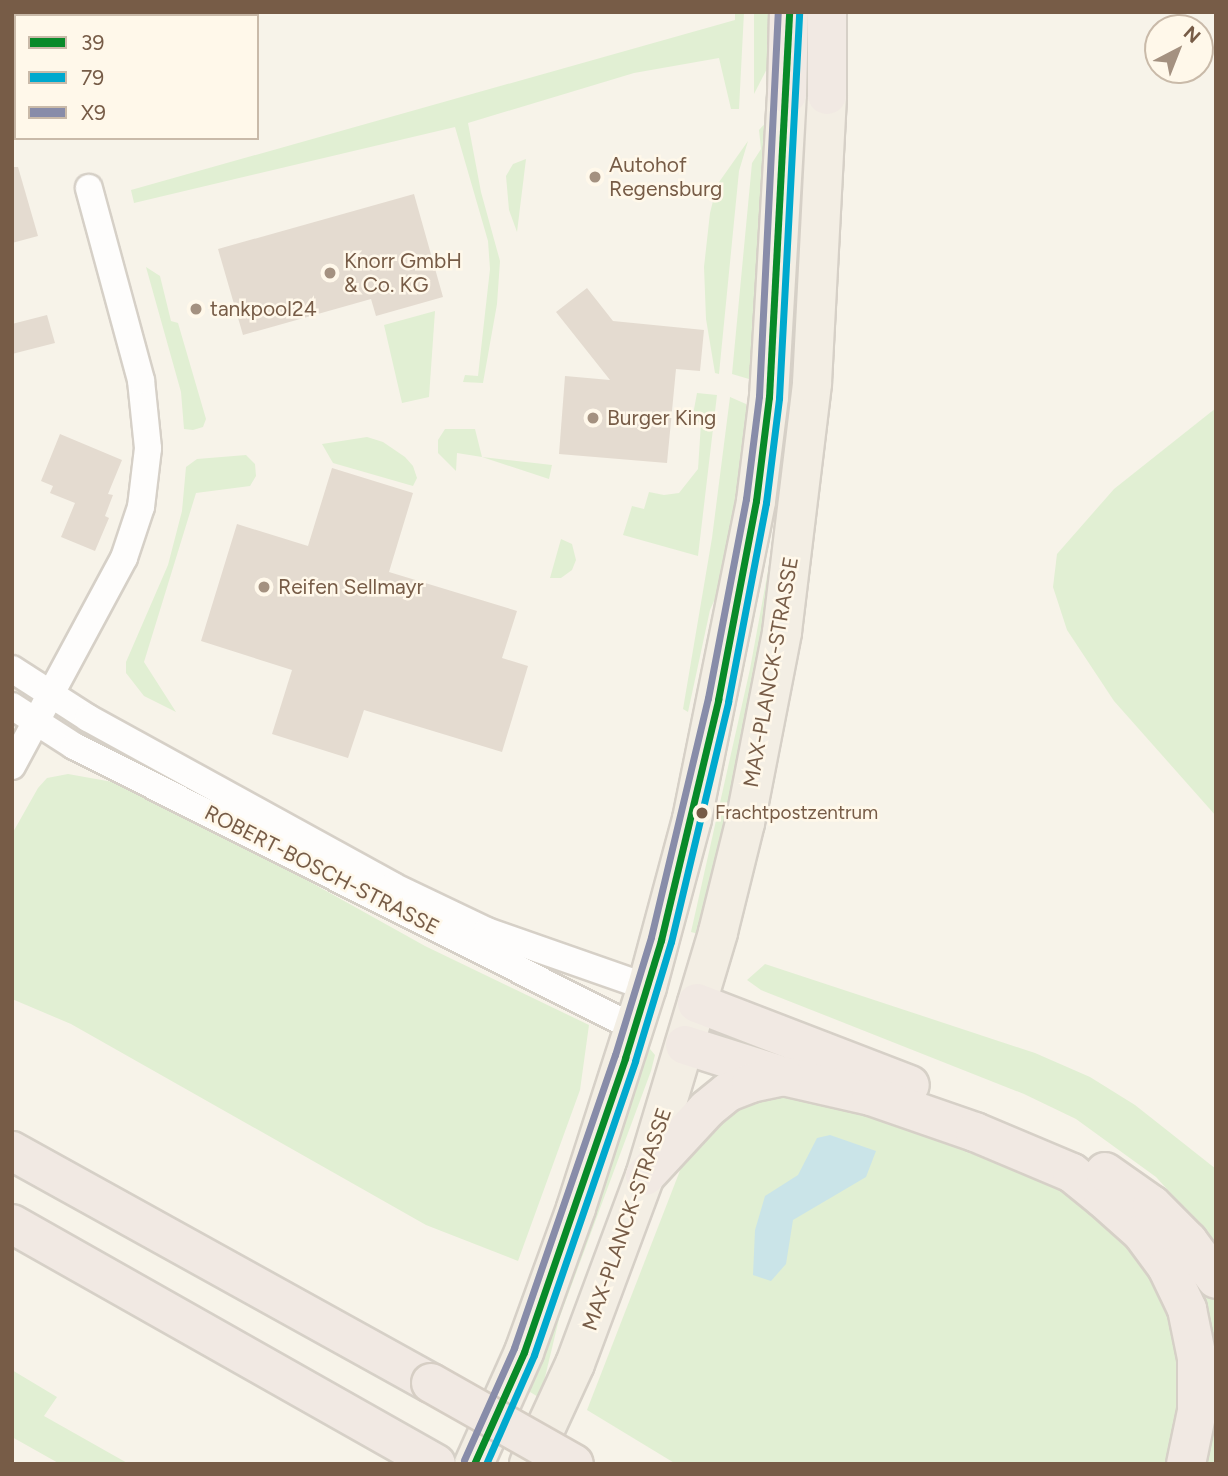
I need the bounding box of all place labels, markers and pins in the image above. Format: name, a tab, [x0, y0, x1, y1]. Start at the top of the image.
place label: Autohof Regensburg	[609, 152, 722, 202]
marker: Autohof Regensburg	[587, 169, 603, 185]
place label: Knorr GmbH & Co. KG	[344, 248, 462, 298]
marker: Knorr GmbH & Co. KG	[322, 265, 338, 281]
place label: tankpool24	[210, 296, 317, 322]
marker: tankpool24	[188, 301, 204, 317]
place label: Burger King	[607, 405, 716, 431]
marker: Burger King	[585, 410, 601, 426]
place label: Reifen Sellmayr	[278, 574, 424, 600]
marker: Reifen Sellmayr	[256, 579, 272, 595]
place label: Frachtpostzentrum	[715, 802, 878, 824]
marker: Frachtpostzentrum	[695, 806, 709, 820]

